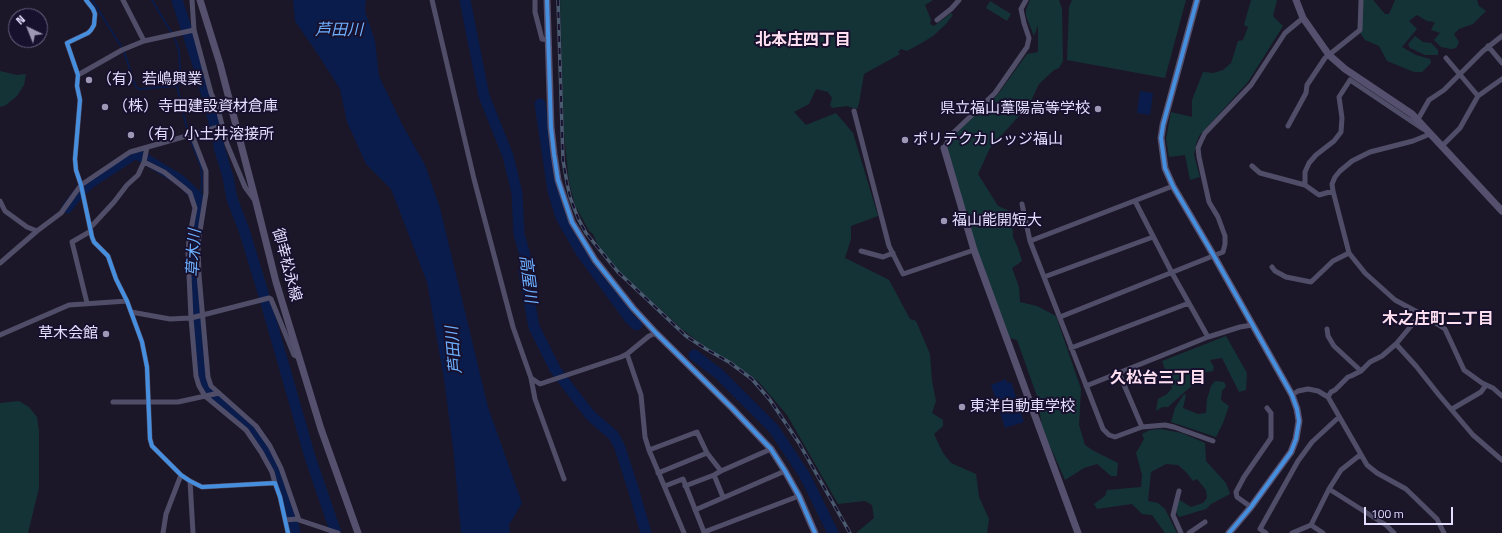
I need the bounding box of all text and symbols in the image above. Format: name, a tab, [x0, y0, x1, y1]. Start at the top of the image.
north arrow	[8, 8, 48, 48]
text: N	[12, 12, 29, 28]
water label: 芦田川	[315, 21, 363, 41]
district label: 北本庄四丁目	[755, 31, 851, 51]
place label: （有）若嶋興業	[97, 71, 202, 89]
marker: （有）若嶋興業	[84, 75, 94, 85]
place label: （株）寺田建設資材倉庫	[113, 98, 278, 116]
place label: 県立福山葦陽高等学校	[940, 100, 1090, 118]
marker: （株）寺田建設資材倉庫	[100, 102, 110, 112]
marker: 県立福山葦陽高等学校	[1093, 104, 1103, 114]
place label: （有）小土井溶接所	[139, 126, 274, 144]
marker: （有）小土井溶接所	[126, 130, 136, 140]
place label: ポリテクカレッジ福山	[913, 131, 1063, 149]
marker: ポリテクカレッジ福山	[900, 135, 910, 145]
place label: 福山能開短大	[952, 212, 1042, 230]
marker: 福山能開短大	[939, 216, 949, 226]
street label: 御幸松永線	[268, 226, 304, 304]
water label: 草木川	[184, 229, 206, 277]
water label: 高屋川	[515, 254, 539, 304]
district label: 木之庄町二丁目	[1382, 310, 1494, 330]
place label: 草木会館	[38, 325, 98, 343]
water label: 芦田川	[443, 325, 467, 375]
marker: 草木会館	[101, 329, 111, 339]
district label: 久松台三丁目	[1110, 369, 1206, 389]
place label: 東洋自動車学校	[970, 398, 1075, 416]
marker: 東洋自動車学校	[957, 402, 967, 412]
scale bar	[1366, 499, 1455, 525]
text: 100 m	[1371, 504, 1404, 523]

